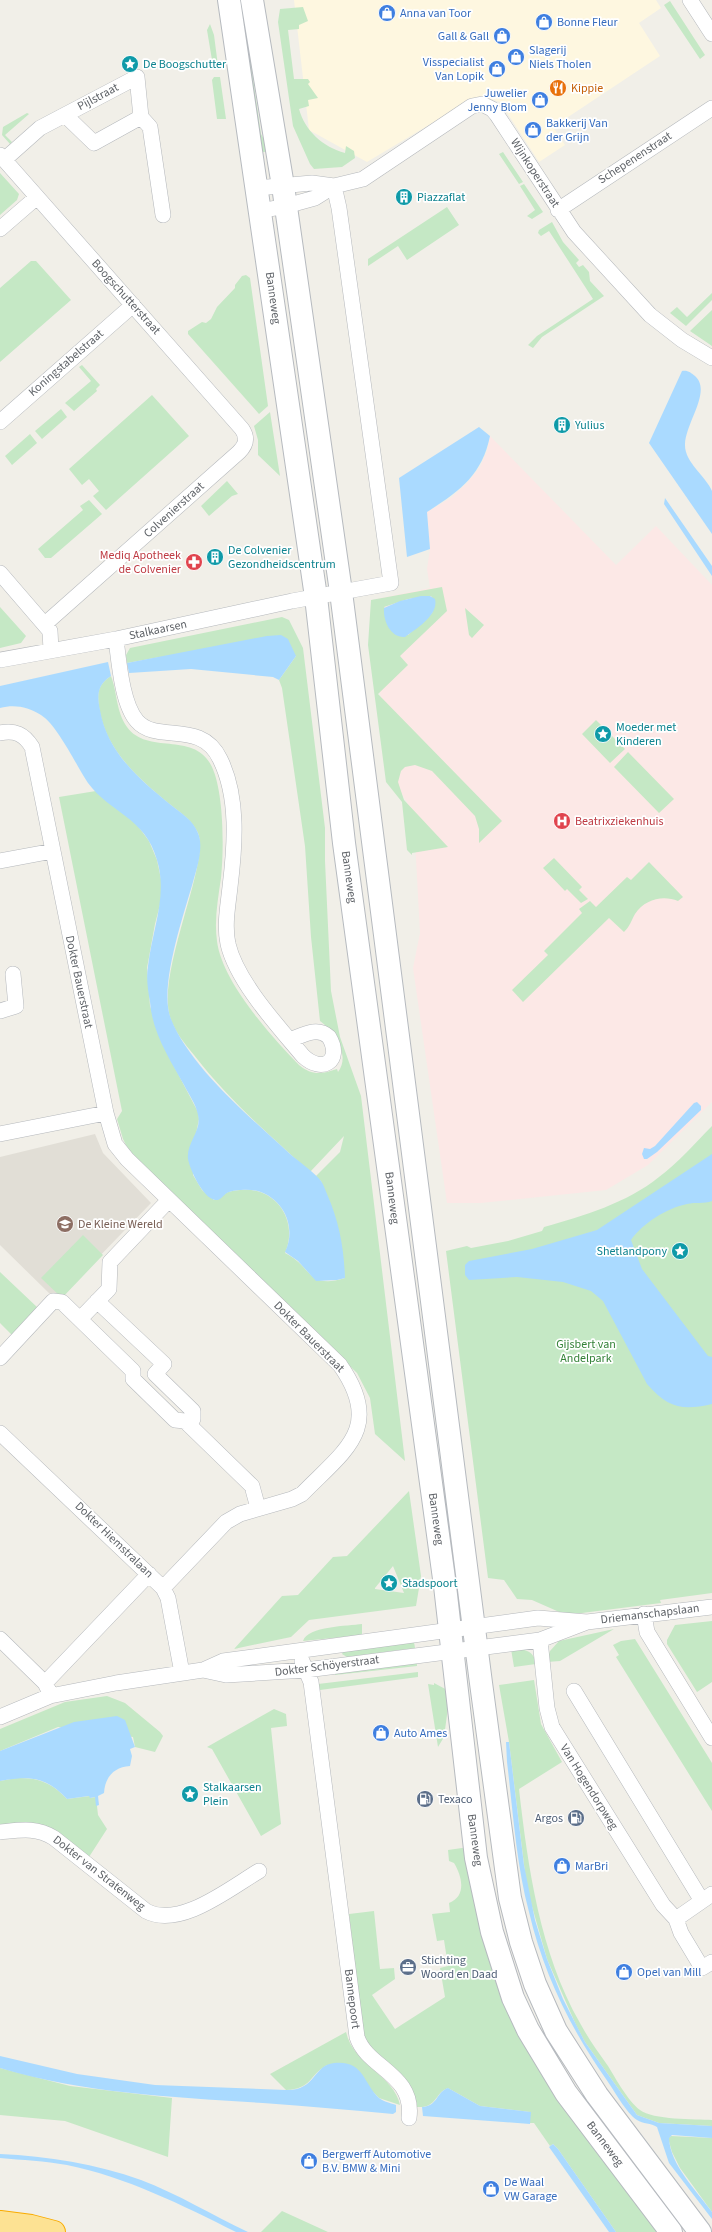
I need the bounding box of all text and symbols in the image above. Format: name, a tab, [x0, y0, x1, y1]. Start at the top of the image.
shop icon: Anna van Toor	[377, 3, 397, 23]
place label: Anna van Toor	[400, 5, 472, 22]
shop icon: Bonne Fleur	[534, 12, 554, 32]
place label: Bonne Fleur	[557, 14, 619, 31]
shop icon: Gall & Gall	[492, 26, 512, 46]
place label: Gall & Gall	[438, 28, 489, 45]
place label: Slagerij Niels Tholen	[529, 42, 591, 73]
shop icon: Slagerij Niels Tholen	[506, 47, 526, 67]
place icon: De Boogschutter	[120, 54, 140, 74]
place label: Visspecialist Van Lopik	[423, 54, 484, 85]
place label: De Boogschutter	[143, 56, 227, 73]
shop icon: Visspecialist Van Lopik	[487, 59, 507, 79]
restaurant icon: Kippie	[548, 78, 568, 98]
street label: Pijlstraat	[74, 79, 122, 115]
place label: Kippie	[571, 80, 603, 97]
place label: Juwelier Jenny Blom	[468, 85, 528, 116]
shop icon: Juwelier Jenny Blom	[530, 90, 550, 110]
place label: Bakkerij Van der Grijn	[546, 115, 608, 146]
shop icon: Bakkerij Van der Grijn	[523, 120, 543, 140]
street label: Schepenenstraat	[595, 128, 675, 188]
street label: Wijnkoperstraat	[506, 135, 564, 211]
building icon: Piazzaflat	[394, 187, 414, 207]
place label: Piazzaflat	[417, 189, 465, 206]
street label: Boogschutterstraat	[88, 256, 164, 338]
street label: Banneweg	[261, 271, 285, 325]
street label: Koningstabelstraat	[25, 326, 107, 400]
building icon: Yulius	[552, 415, 572, 435]
place label: Yulius	[574, 417, 604, 434]
street label: Colvenierstraat	[140, 478, 208, 542]
place label: De Colvenier Gezondheidscentrum	[228, 542, 336, 573]
place label: Mediq Apotheek de Colvenier	[100, 547, 182, 578]
building icon: De Colvenier Gezondheidscentrum	[205, 547, 225, 567]
pharmacy icon: Mediq Apotheek de Colvenier	[184, 552, 204, 572]
street label: Stalkaarsen	[128, 616, 188, 644]
place label: Moeder met Kinderen	[616, 719, 676, 750]
place icon: Moeder met Kinderen	[593, 724, 613, 744]
hospital icon: Beatrixziekenhuis	[552, 811, 572, 831]
place label: Beatrixziekenhuis	[575, 813, 664, 830]
street label: Banneweg	[337, 850, 361, 904]
street label: Dokter Bauerstraat	[61, 934, 97, 1030]
street label: Banneweg	[380, 1171, 404, 1225]
school or university icon: De Kleine Wereld	[55, 1214, 75, 1234]
place label: De Kleine Wereld	[78, 1216, 163, 1233]
place icon: Shetlandpony	[670, 1241, 690, 1261]
place label: Shetlandpony	[597, 1243, 667, 1260]
street label: Dokter Bauerstraat	[270, 1298, 348, 1376]
park label: Gijsbert van Andelpark	[556, 1336, 616, 1367]
street label: Banneweg	[424, 1492, 448, 1546]
street label: Dokter Hiemstralaan	[71, 1498, 157, 1582]
place icon: Stadspoort	[379, 1573, 399, 1593]
place label: Stadspoort	[402, 1575, 458, 1592]
street label: Driemanschapslaan	[600, 1600, 700, 1628]
street label: Dokter Schöyerstraat	[274, 1651, 380, 1681]
shop icon: Auto Ames	[371, 1723, 391, 1743]
place label: Auto Ames	[394, 1725, 447, 1742]
street label: Van Hogendorpweg	[556, 1741, 622, 1833]
place label: Stalkaarsen Plein	[203, 1779, 262, 1810]
place icon: Stalkaarsen Plein	[180, 1784, 200, 1804]
fuel station icon: Texaco	[415, 1789, 435, 1809]
place label: Texaco	[438, 1791, 473, 1808]
fuel station icon: Argos	[566, 1808, 586, 1828]
place label: Argos	[535, 1810, 563, 1827]
street label: Banneweg	[463, 1813, 487, 1867]
street label: Dokter van Stratenweg	[49, 1831, 149, 1915]
shop icon: MarBri	[552, 1856, 572, 1876]
place label: MarBri	[575, 1858, 608, 1875]
place label: Stichting Woord en Daad	[421, 1952, 498, 1983]
office icon: Stichting Woord en Daad	[398, 1957, 418, 1977]
shop icon: Opel van Mill	[614, 1962, 634, 1982]
place label: Opel van Mill	[637, 1964, 701, 1981]
street label: Bannepoort	[340, 1968, 364, 2030]
street label: Banneweg	[582, 2118, 628, 2170]
place label: Bergwerff Automotive B.V. BMW & Mini	[322, 2146, 431, 2177]
shop icon: Bergwerff Automotive B.V. BMW & Mini	[299, 2151, 319, 2171]
place label: De Waal VW Garage	[504, 2174, 557, 2205]
shop icon: De Waal VW Garage	[481, 2179, 501, 2199]

